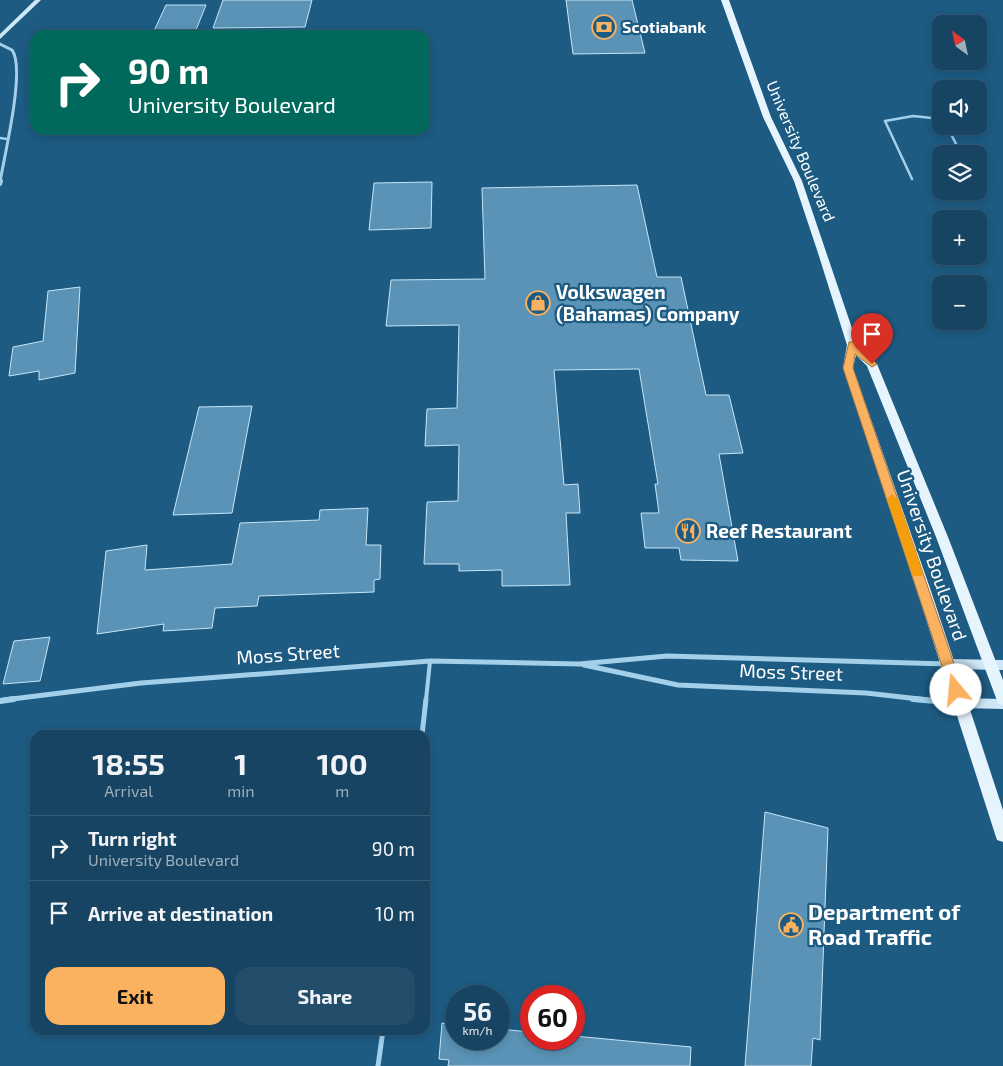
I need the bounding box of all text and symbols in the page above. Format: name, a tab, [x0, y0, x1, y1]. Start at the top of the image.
bank icon: Scotiabank	[591, 14, 617, 40]
north arrow	[932, 15, 988, 70]
map controls	[932, 15, 987, 330]
place label: Scotiabank	[622, 17, 706, 36]
text: 90 m	[128, 49, 209, 91]
icon: right	[45, 50, 110, 115]
street label: University Boulevard	[763, 77, 840, 224]
button: sound	[932, 80, 987, 135]
text: University Boulevard	[128, 91, 336, 117]
button: layers	[932, 145, 987, 200]
button: +	[932, 210, 987, 265]
button: −	[932, 275, 987, 330]
place label: Volkswagen (Bahamas) Company	[556, 280, 740, 326]
shop icon: Volkswagen (Bahamas) Company	[525, 290, 551, 316]
pin	[851, 313, 893, 364]
icon: arrive	[858, 320, 886, 348]
street label: University Boulevard	[892, 466, 973, 643]
restaurant icon: Reef Restaurant	[675, 518, 701, 544]
place label: Reef Restaurant	[706, 519, 852, 542]
street label: Moss Street	[235, 638, 341, 669]
street label: Moss Street	[739, 658, 843, 685]
position arrow	[929, 663, 981, 715]
text: 18:55	[92, 745, 165, 781]
text: 1	[234, 745, 247, 781]
text: 100	[317, 745, 368, 781]
text: Arrival	[104, 781, 153, 800]
text: min	[227, 781, 254, 800]
text: m	[335, 781, 349, 800]
text: Turn right	[88, 827, 176, 850]
icon: right	[45, 834, 73, 862]
text: 90 m	[372, 837, 415, 860]
text: University Boulevard	[88, 850, 239, 869]
place label: Department of Road Traffic	[808, 898, 961, 949]
icon: arrive	[45, 899, 73, 927]
text: Arrive at destination	[88, 902, 273, 925]
text: 10 m	[375, 902, 415, 925]
public building icon: Department of Road Traffic	[778, 912, 804, 938]
button: Exit	[45, 967, 225, 1025]
button: Share	[235, 967, 415, 1025]
speed limit sign: 60	[520, 985, 585, 1050]
text: 56	[463, 996, 492, 1026]
text: km/h	[463, 1023, 492, 1037]

